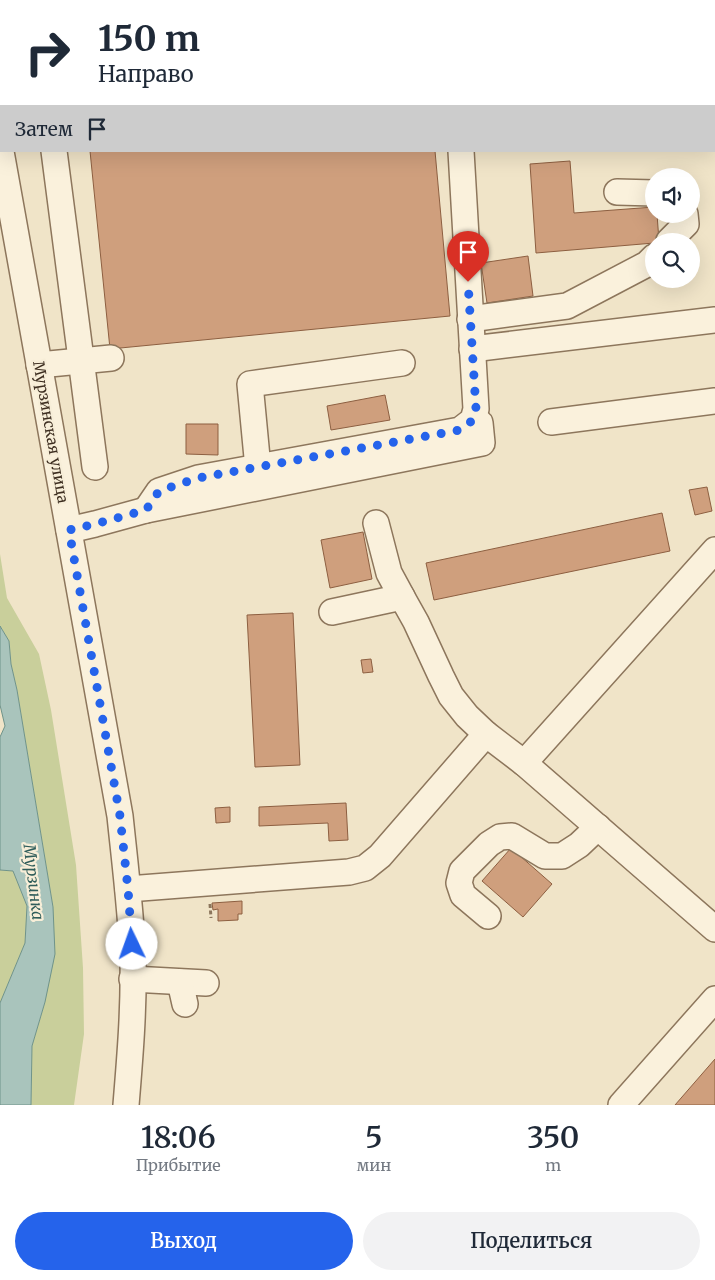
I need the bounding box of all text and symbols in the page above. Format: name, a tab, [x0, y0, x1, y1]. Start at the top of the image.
text: 150 m	[98, 17, 200, 61]
icon: right	[15, 20, 80, 85]
text: Направо	[98, 60, 194, 88]
icon: arrive	[83, 115, 111, 143]
text: Затем	[15, 117, 73, 141]
map controls	[645, 168, 700, 288]
button: sound	[645, 168, 700, 223]
pin	[447, 231, 489, 282]
button: search	[645, 233, 700, 288]
icon: arrive	[454, 238, 482, 266]
street label: Мурзинская улица	[29, 359, 73, 505]
water label: Мурзинка	[19, 842, 49, 921]
position arrow	[105, 917, 157, 969]
text: 18:06	[141, 1118, 216, 1156]
text: 5	[365, 1118, 383, 1156]
text: 350	[527, 1118, 579, 1156]
text: Прибытие	[136, 1155, 221, 1175]
text: мин	[356, 1155, 391, 1175]
text: m	[545, 1155, 561, 1175]
button: Выход	[15, 1212, 353, 1270]
button: Поделиться	[363, 1212, 700, 1270]

